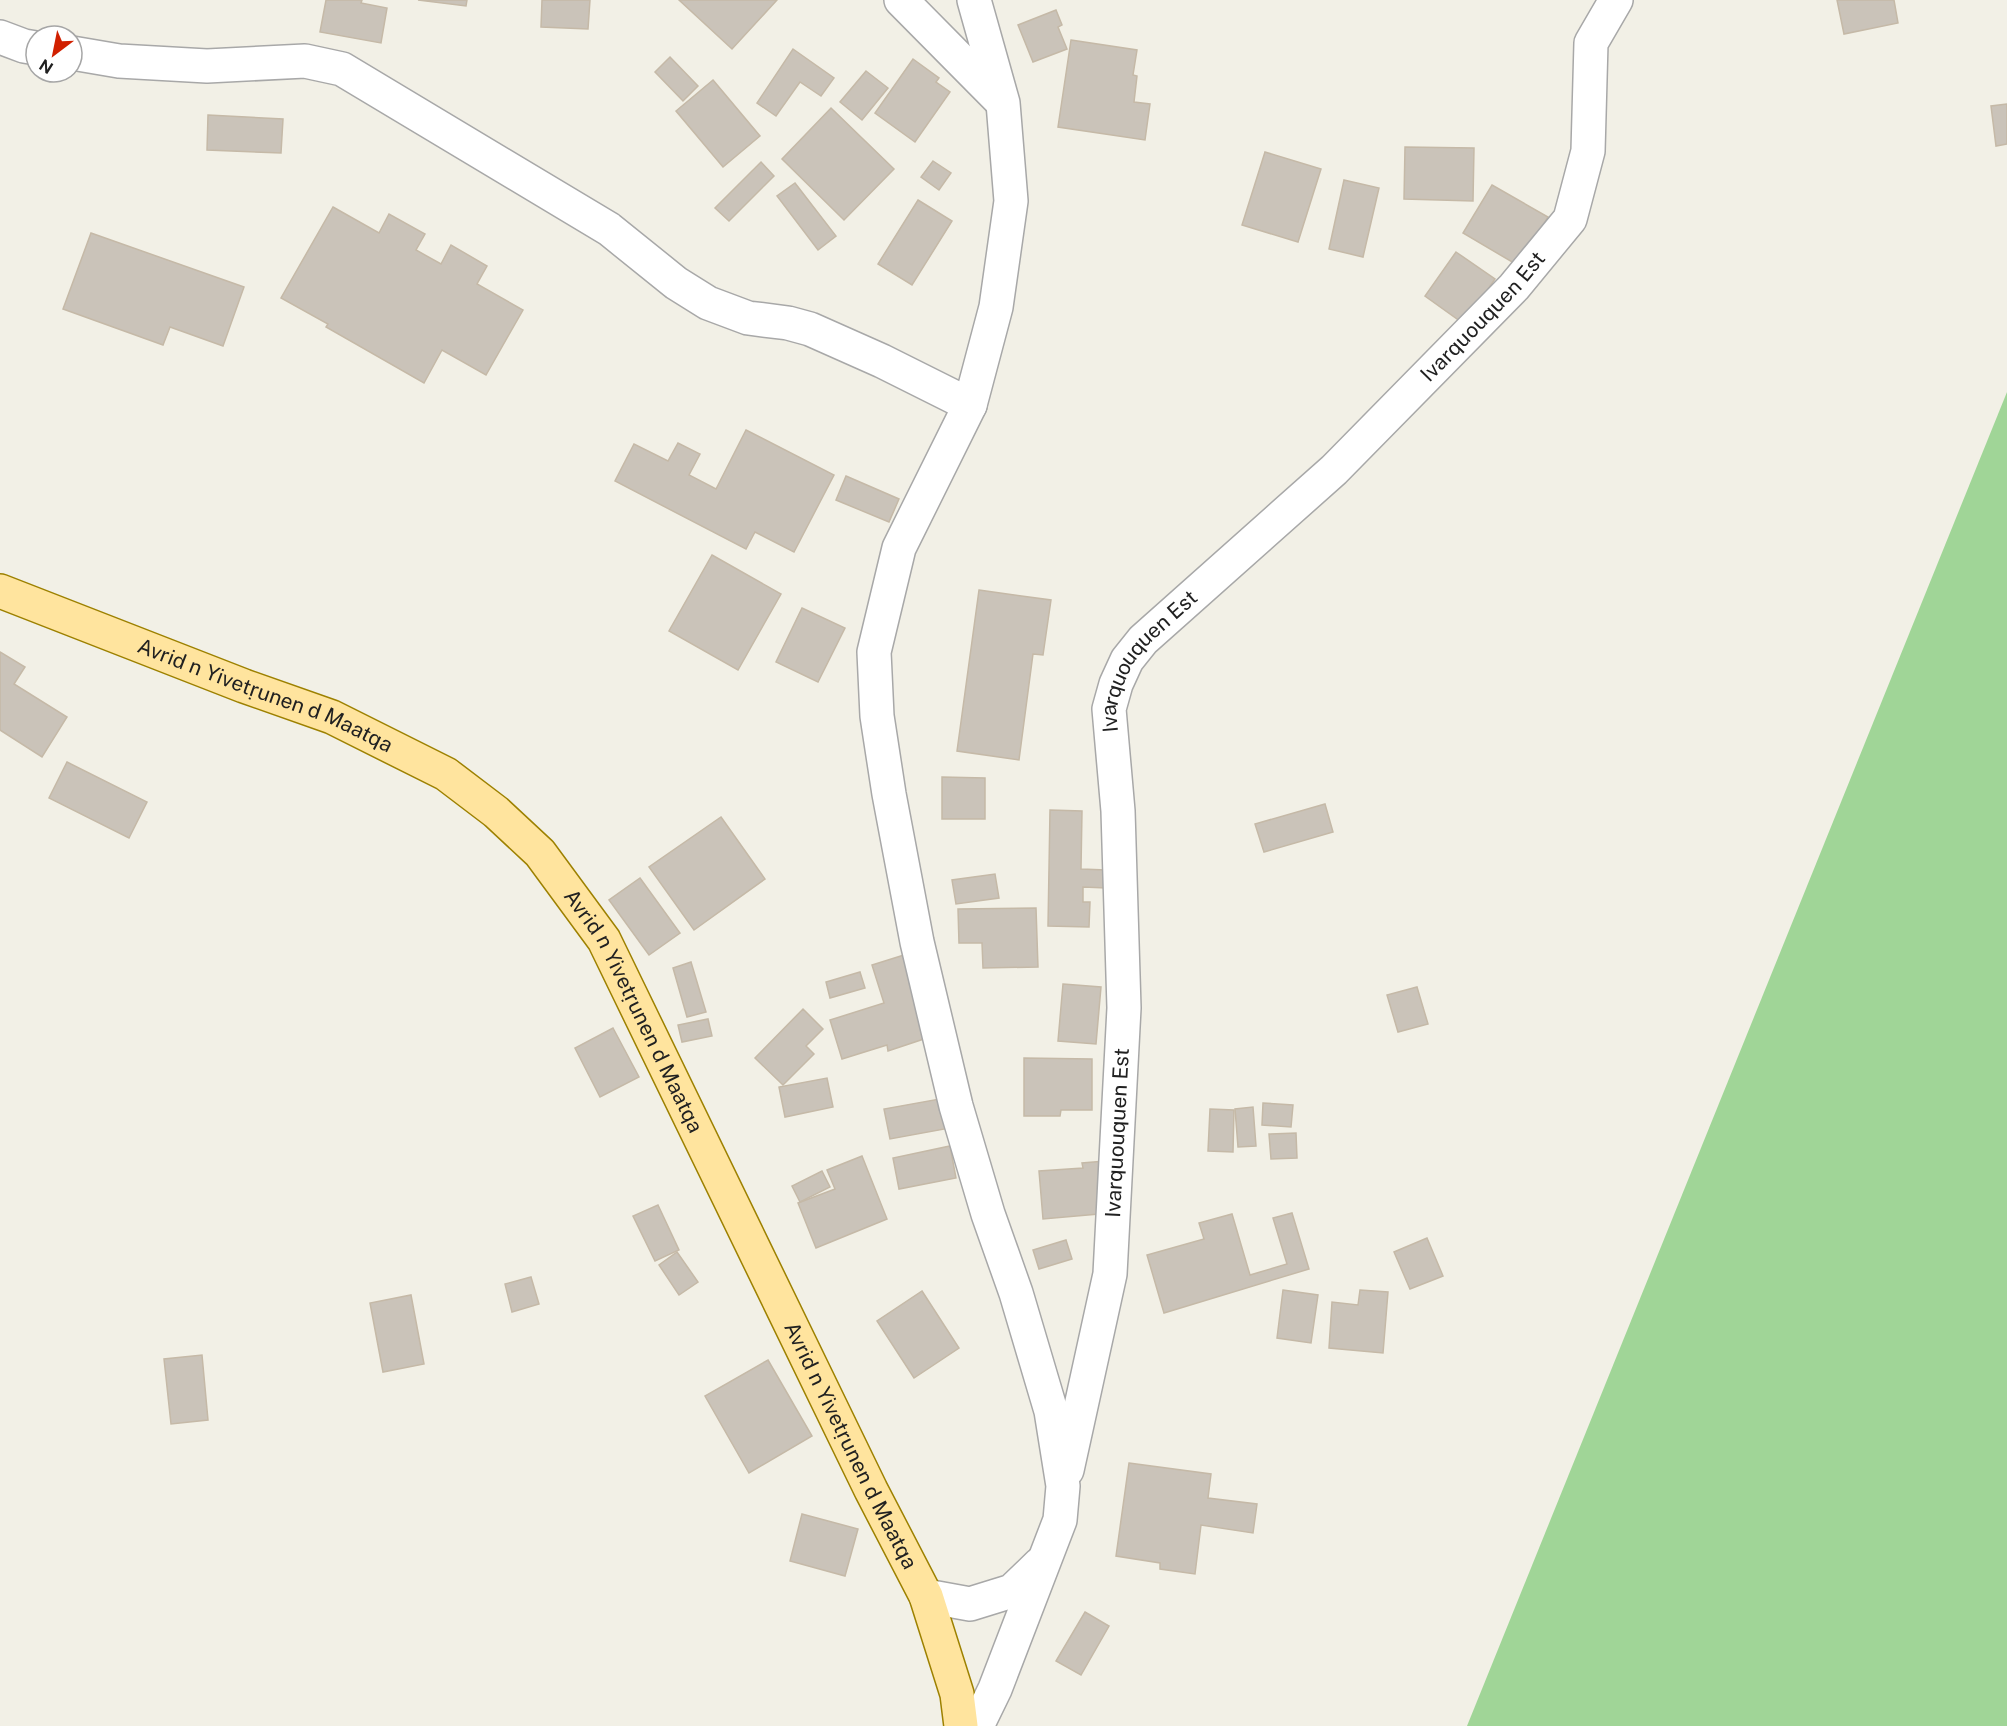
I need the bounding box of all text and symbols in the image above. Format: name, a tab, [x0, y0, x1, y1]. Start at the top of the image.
north arrow	[24, 24, 84, 84]
text: N	[36, 55, 57, 78]
street label: Ivarquouquen Est	[1415, 246, 1550, 387]
street label: Ivarquouquen Est	[1096, 585, 1202, 734]
street label: Avrid n Yivetṛunen d Maatqa	[134, 633, 397, 757]
street label: Avrid n Yivetṛunen d Maatqa	[559, 884, 709, 1137]
street label: Ivarquouquen Est	[1100, 1047, 1134, 1218]
street label: Avrid n Yivetṛunen d Maatqa	[779, 1318, 923, 1573]

